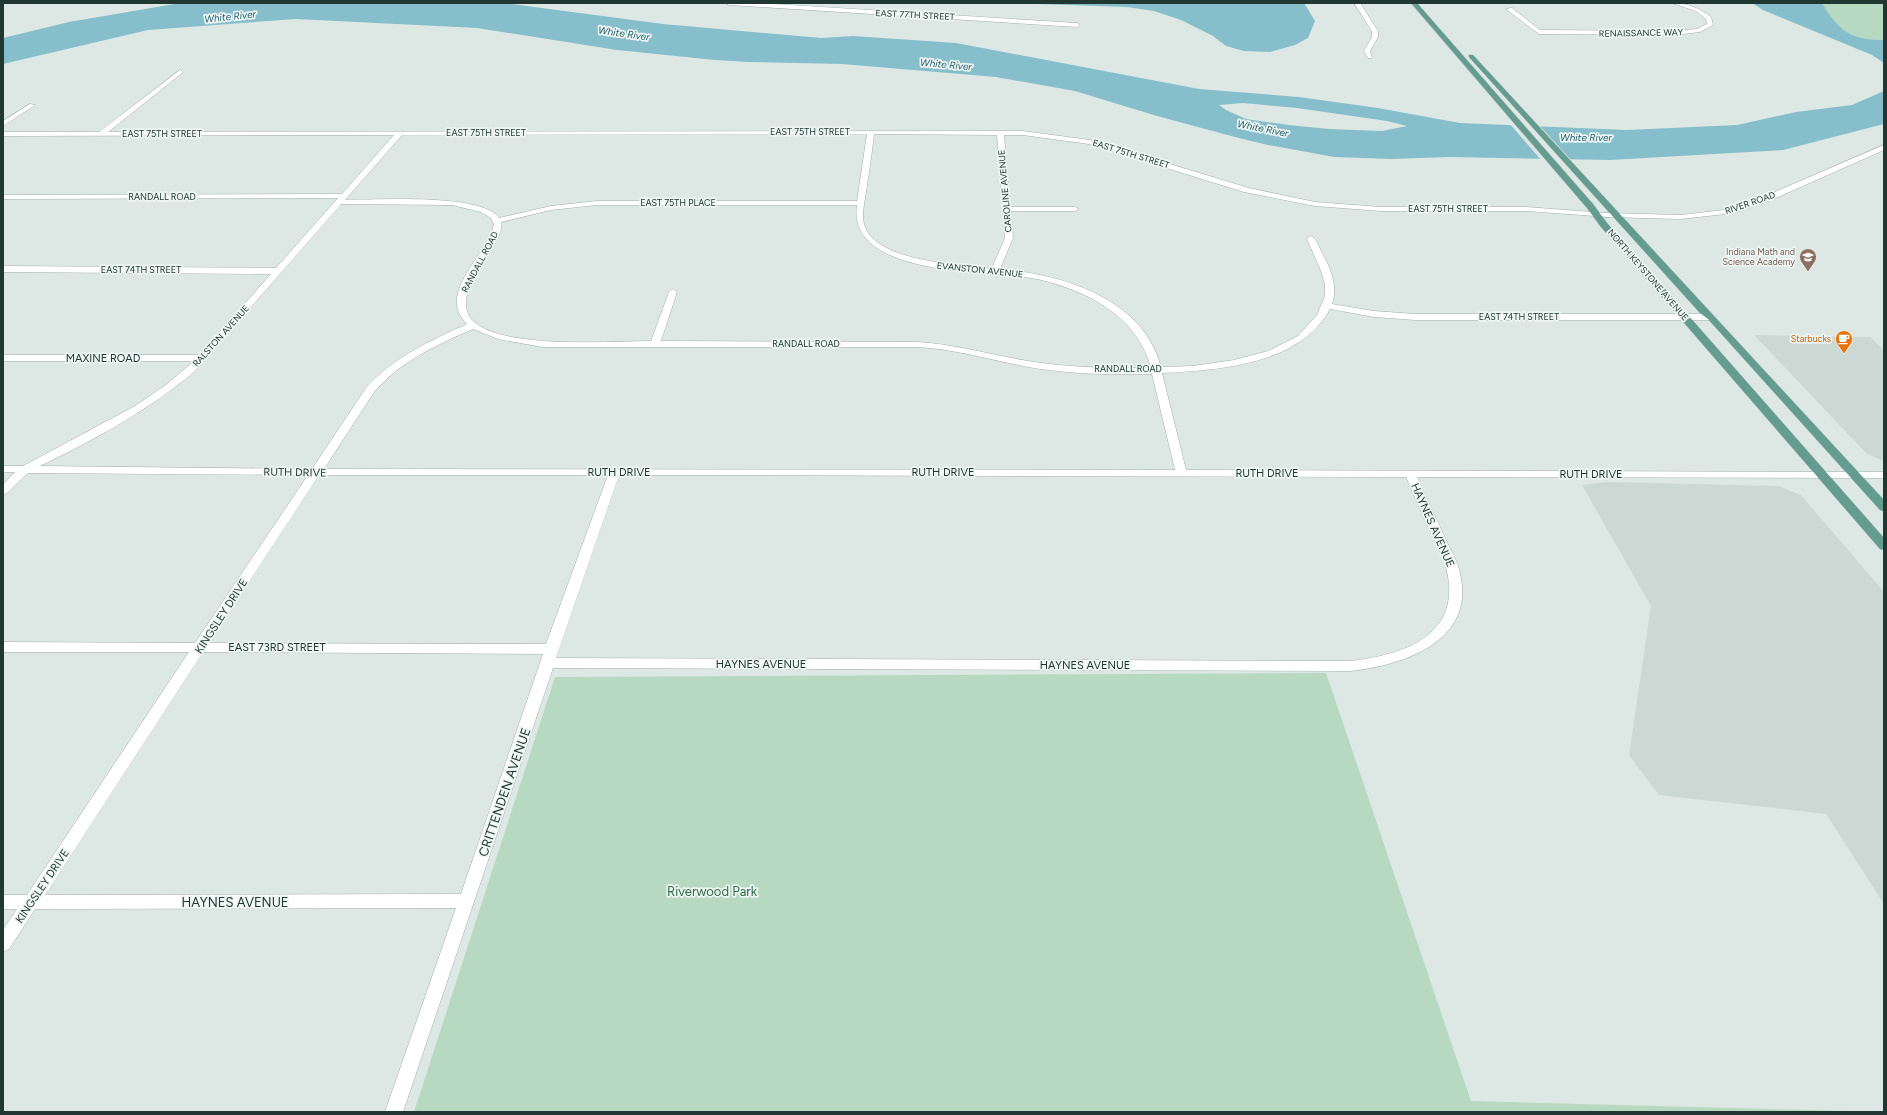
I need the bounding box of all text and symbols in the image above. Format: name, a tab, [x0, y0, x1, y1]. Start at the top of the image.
water label: White River	[204, 7, 257, 26]
street label: EAST 77TH STREET	[875, 7, 955, 22]
water label: White River	[597, 23, 651, 44]
street label: RENAISSANCE WAY	[1599, 26, 1684, 39]
water label: White River	[920, 56, 973, 73]
water label: White River	[1236, 117, 1290, 140]
street label: EAST 75TH STREET	[770, 126, 850, 137]
street label: EAST 75TH STREET	[446, 127, 526, 138]
street label: EAST 75TH STREET	[122, 128, 202, 139]
water label: White River	[1560, 131, 1613, 144]
street label: EAST 75TH STREET	[1091, 137, 1171, 170]
street label: CAROLINE AVENUE	[995, 149, 1014, 233]
street label: RIVER ROAD	[1723, 189, 1776, 216]
street label: RANDALL ROAD	[128, 191, 196, 202]
street label: EAST 75TH PLACE	[640, 197, 716, 208]
street label: EAST 75TH STREET	[1408, 203, 1488, 214]
street label: NORTH KEYSTONE AVENUE	[1606, 227, 1691, 323]
street label: RANDALL ROAD	[459, 229, 500, 294]
place label: Indiana Math and Science Academy	[1723, 246, 1795, 267]
school or university icon: Indiana Math and Science Academy	[1798, 247, 1818, 272]
street label: EVANSTON AVENUE	[936, 259, 1024, 280]
street label: EAST 74TH STREET	[101, 264, 181, 275]
street label: RALSTON AVENUE	[190, 303, 251, 369]
street label: EAST 74TH STREET	[1479, 311, 1559, 322]
cafe icon: Starbucks	[1834, 329, 1854, 354]
place label: Starbucks	[1791, 333, 1831, 344]
street label: RANDALL ROAD	[772, 338, 840, 349]
street label: MAXINE ROAD	[66, 352, 141, 365]
street label: RANDALL ROAD	[1094, 363, 1162, 374]
street label: RUTH DRIVE	[263, 465, 327, 480]
street label: RUTH DRIVE	[587, 466, 651, 479]
street label: RUTH DRIVE	[911, 466, 975, 479]
street label: RUTH DRIVE	[1235, 467, 1299, 480]
street label: RUTH DRIVE	[1559, 468, 1623, 481]
street label: HAYNES AVENUE	[1408, 481, 1457, 569]
street label: KINGSLEY DRIVE	[192, 576, 250, 656]
street label: EAST 73RD STREET	[228, 641, 326, 654]
street label: HAYNES AVENUE	[716, 658, 806, 671]
street label: HAYNES AVENUE	[1040, 659, 1130, 672]
street label: CRITTENDEN AVENUE	[475, 726, 534, 858]
street label: KINGSLEY DRIVE	[13, 847, 72, 926]
park label: Riverwood Park	[667, 884, 758, 899]
street label: HAYNES AVENUE	[181, 895, 289, 910]

